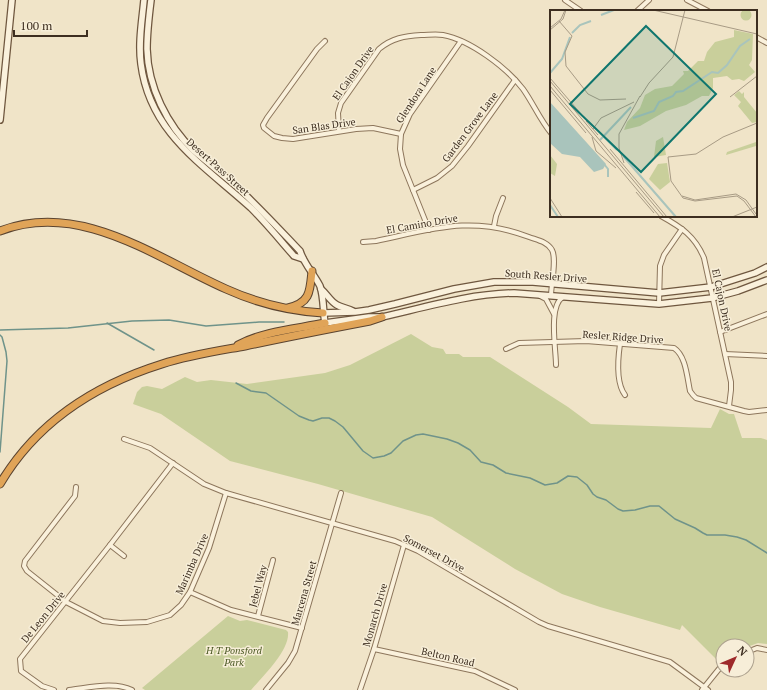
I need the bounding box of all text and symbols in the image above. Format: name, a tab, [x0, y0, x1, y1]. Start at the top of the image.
inset map	[550, 10, 757, 217]
scale bar	[14, 12, 87, 38]
text: 100 m	[20, 18, 53, 33]
street label: El Cajon Drive	[329, 43, 377, 103]
street label: Glendora Lane	[393, 64, 439, 126]
street label: Garden Grove Lane	[439, 89, 501, 165]
street label: San Blas Drive	[292, 115, 356, 137]
street label: Desert Pass Street	[184, 135, 252, 199]
street label: El Camino Drive	[385, 211, 459, 237]
street label: South Resler Drive	[504, 267, 588, 285]
street label: El Cajon Drive	[709, 268, 735, 332]
street label: Resler Ridge Drive	[582, 328, 664, 346]
street label: Marimba Drive	[173, 531, 211, 597]
street label: Somerset Drive	[401, 531, 467, 575]
street label: Marcena Street	[288, 559, 320, 627]
street label: Jebel Way	[246, 563, 270, 609]
street label: Monarch Drive	[360, 582, 390, 648]
street label: De Leon Drive	[18, 589, 68, 645]
north arrow	[715, 638, 755, 678]
text: N	[734, 643, 751, 659]
park label: H T Ponsford Park	[205, 644, 263, 669]
street label: Belton Road	[420, 645, 476, 670]

